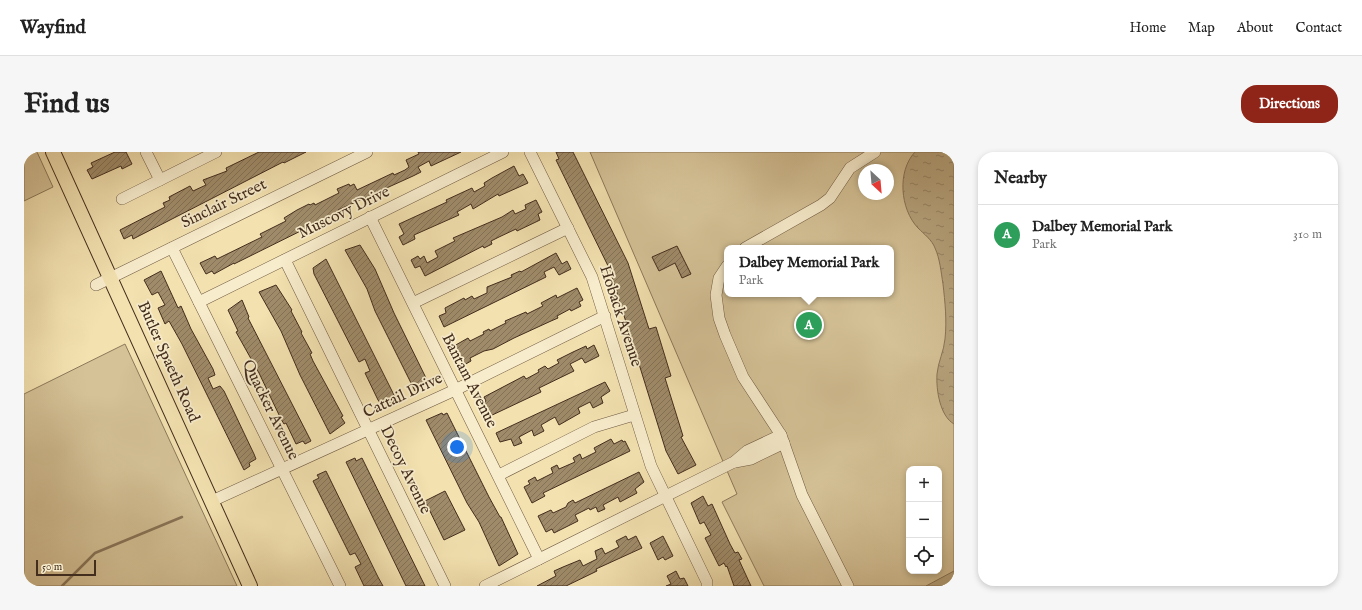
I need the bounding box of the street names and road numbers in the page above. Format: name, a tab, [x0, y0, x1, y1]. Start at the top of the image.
street label: Sinclair Street	[178, 175, 270, 233]
street label: Muscovy Drive	[295, 182, 393, 244]
street label: Hoback Avenue	[594, 263, 646, 369]
street label: Butler Spaeth Road	[132, 298, 204, 426]
street label: Bantam Avenue	[437, 331, 501, 431]
street label: Quacker Avenue	[237, 357, 303, 463]
street label: Cattail Drive	[360, 369, 446, 423]
street label: Decoy Avenue	[375, 423, 435, 517]

